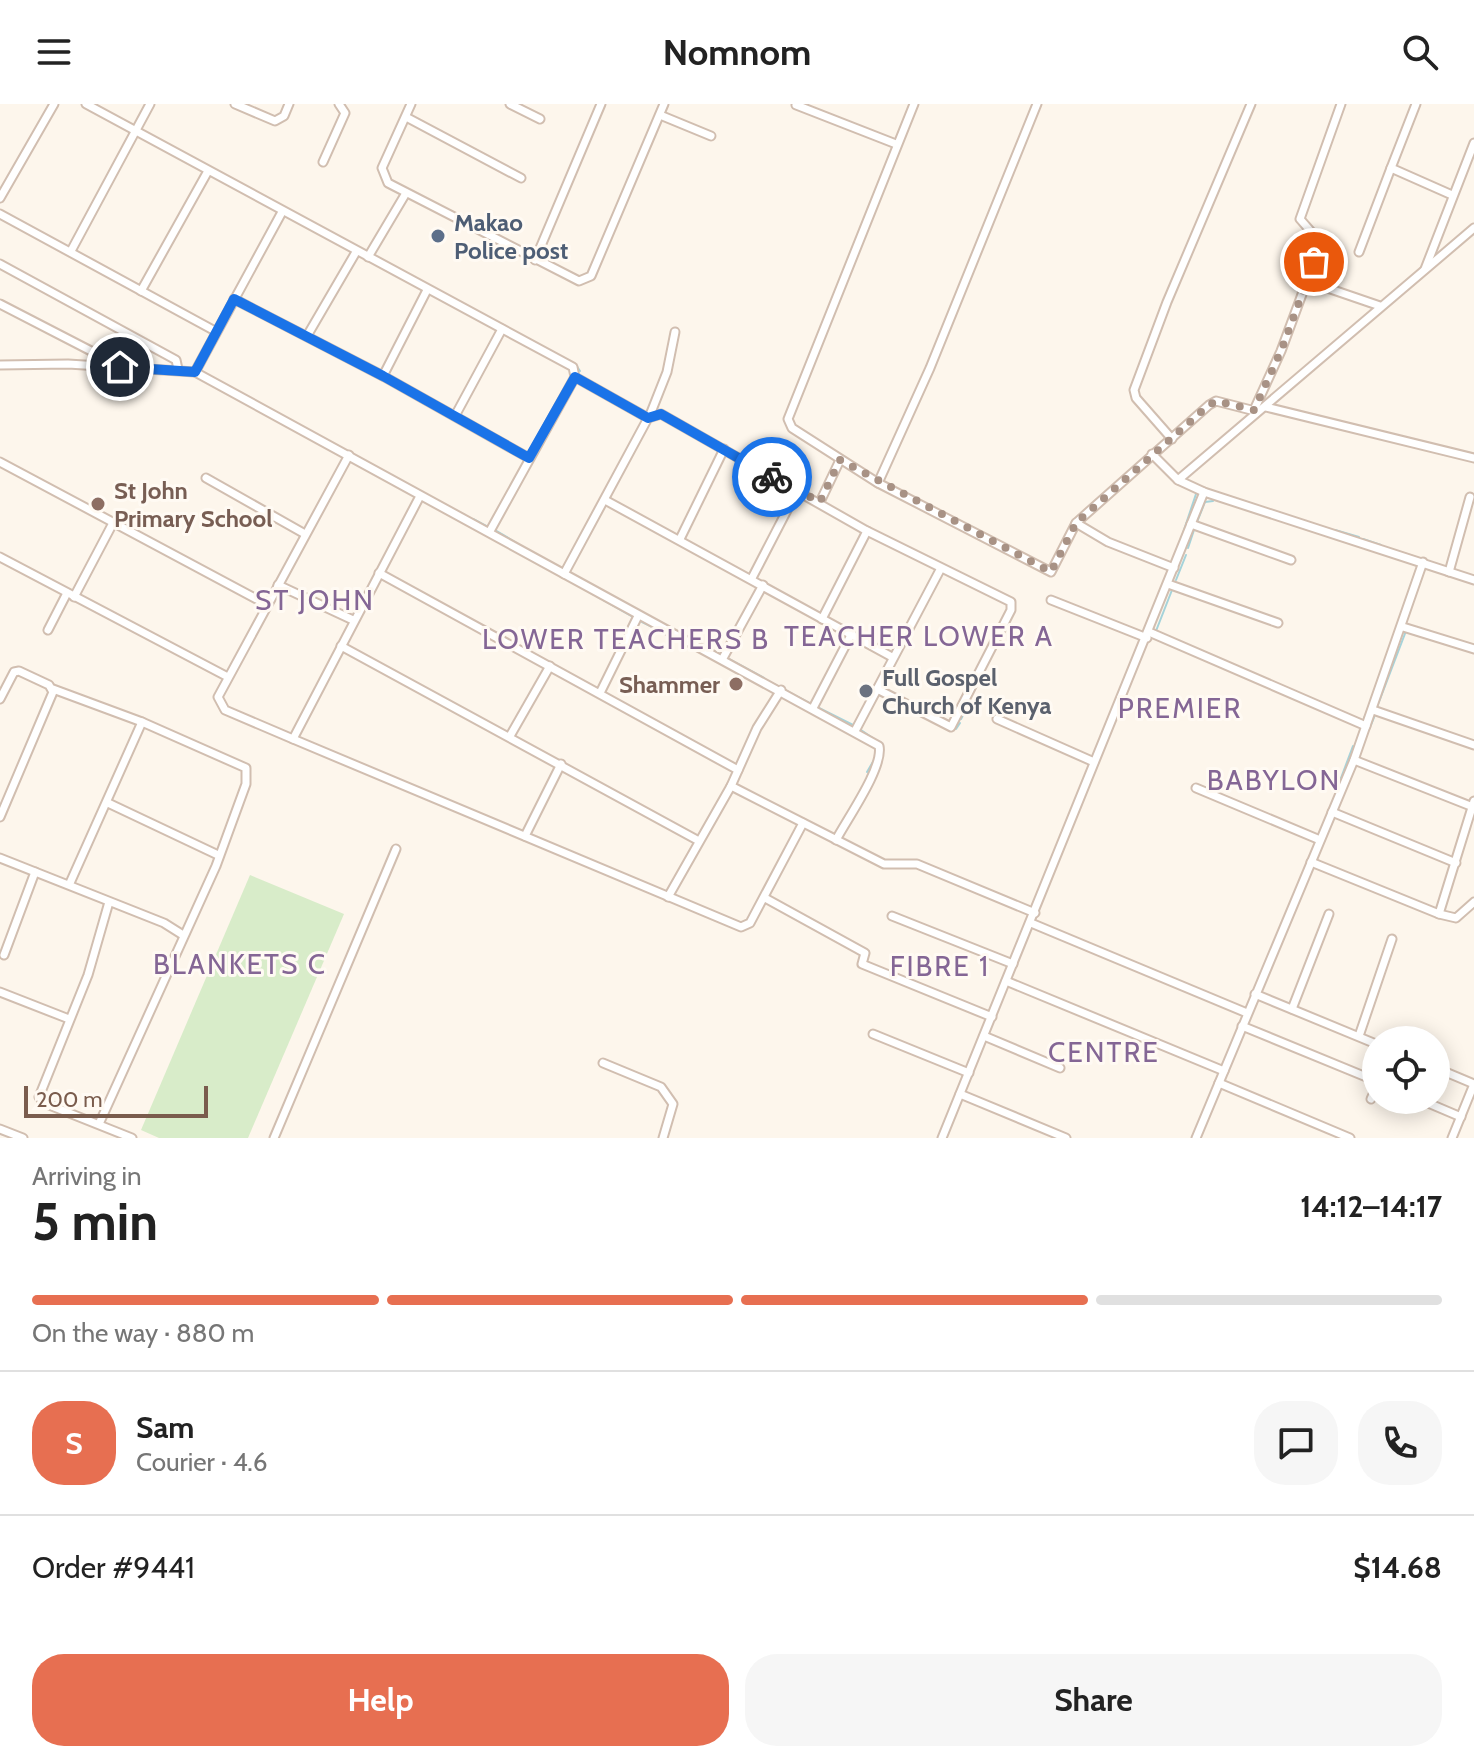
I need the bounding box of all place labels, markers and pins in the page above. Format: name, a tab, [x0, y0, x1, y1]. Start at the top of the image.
place label: Makao Police post	[454, 208, 568, 265]
marker: Makao Police post	[429, 227, 447, 245]
pin	[1280, 228, 1348, 296]
pin	[86, 333, 154, 401]
place label: St John Primary School	[114, 476, 273, 533]
marker: St John Primary School	[89, 495, 107, 513]
place label: Full Gospel Church of Kenya	[882, 663, 1052, 720]
place label: Shammer	[619, 670, 720, 699]
marker: Shammer	[727, 675, 745, 693]
marker: Full Gospel Church of Kenya	[857, 682, 875, 700]

